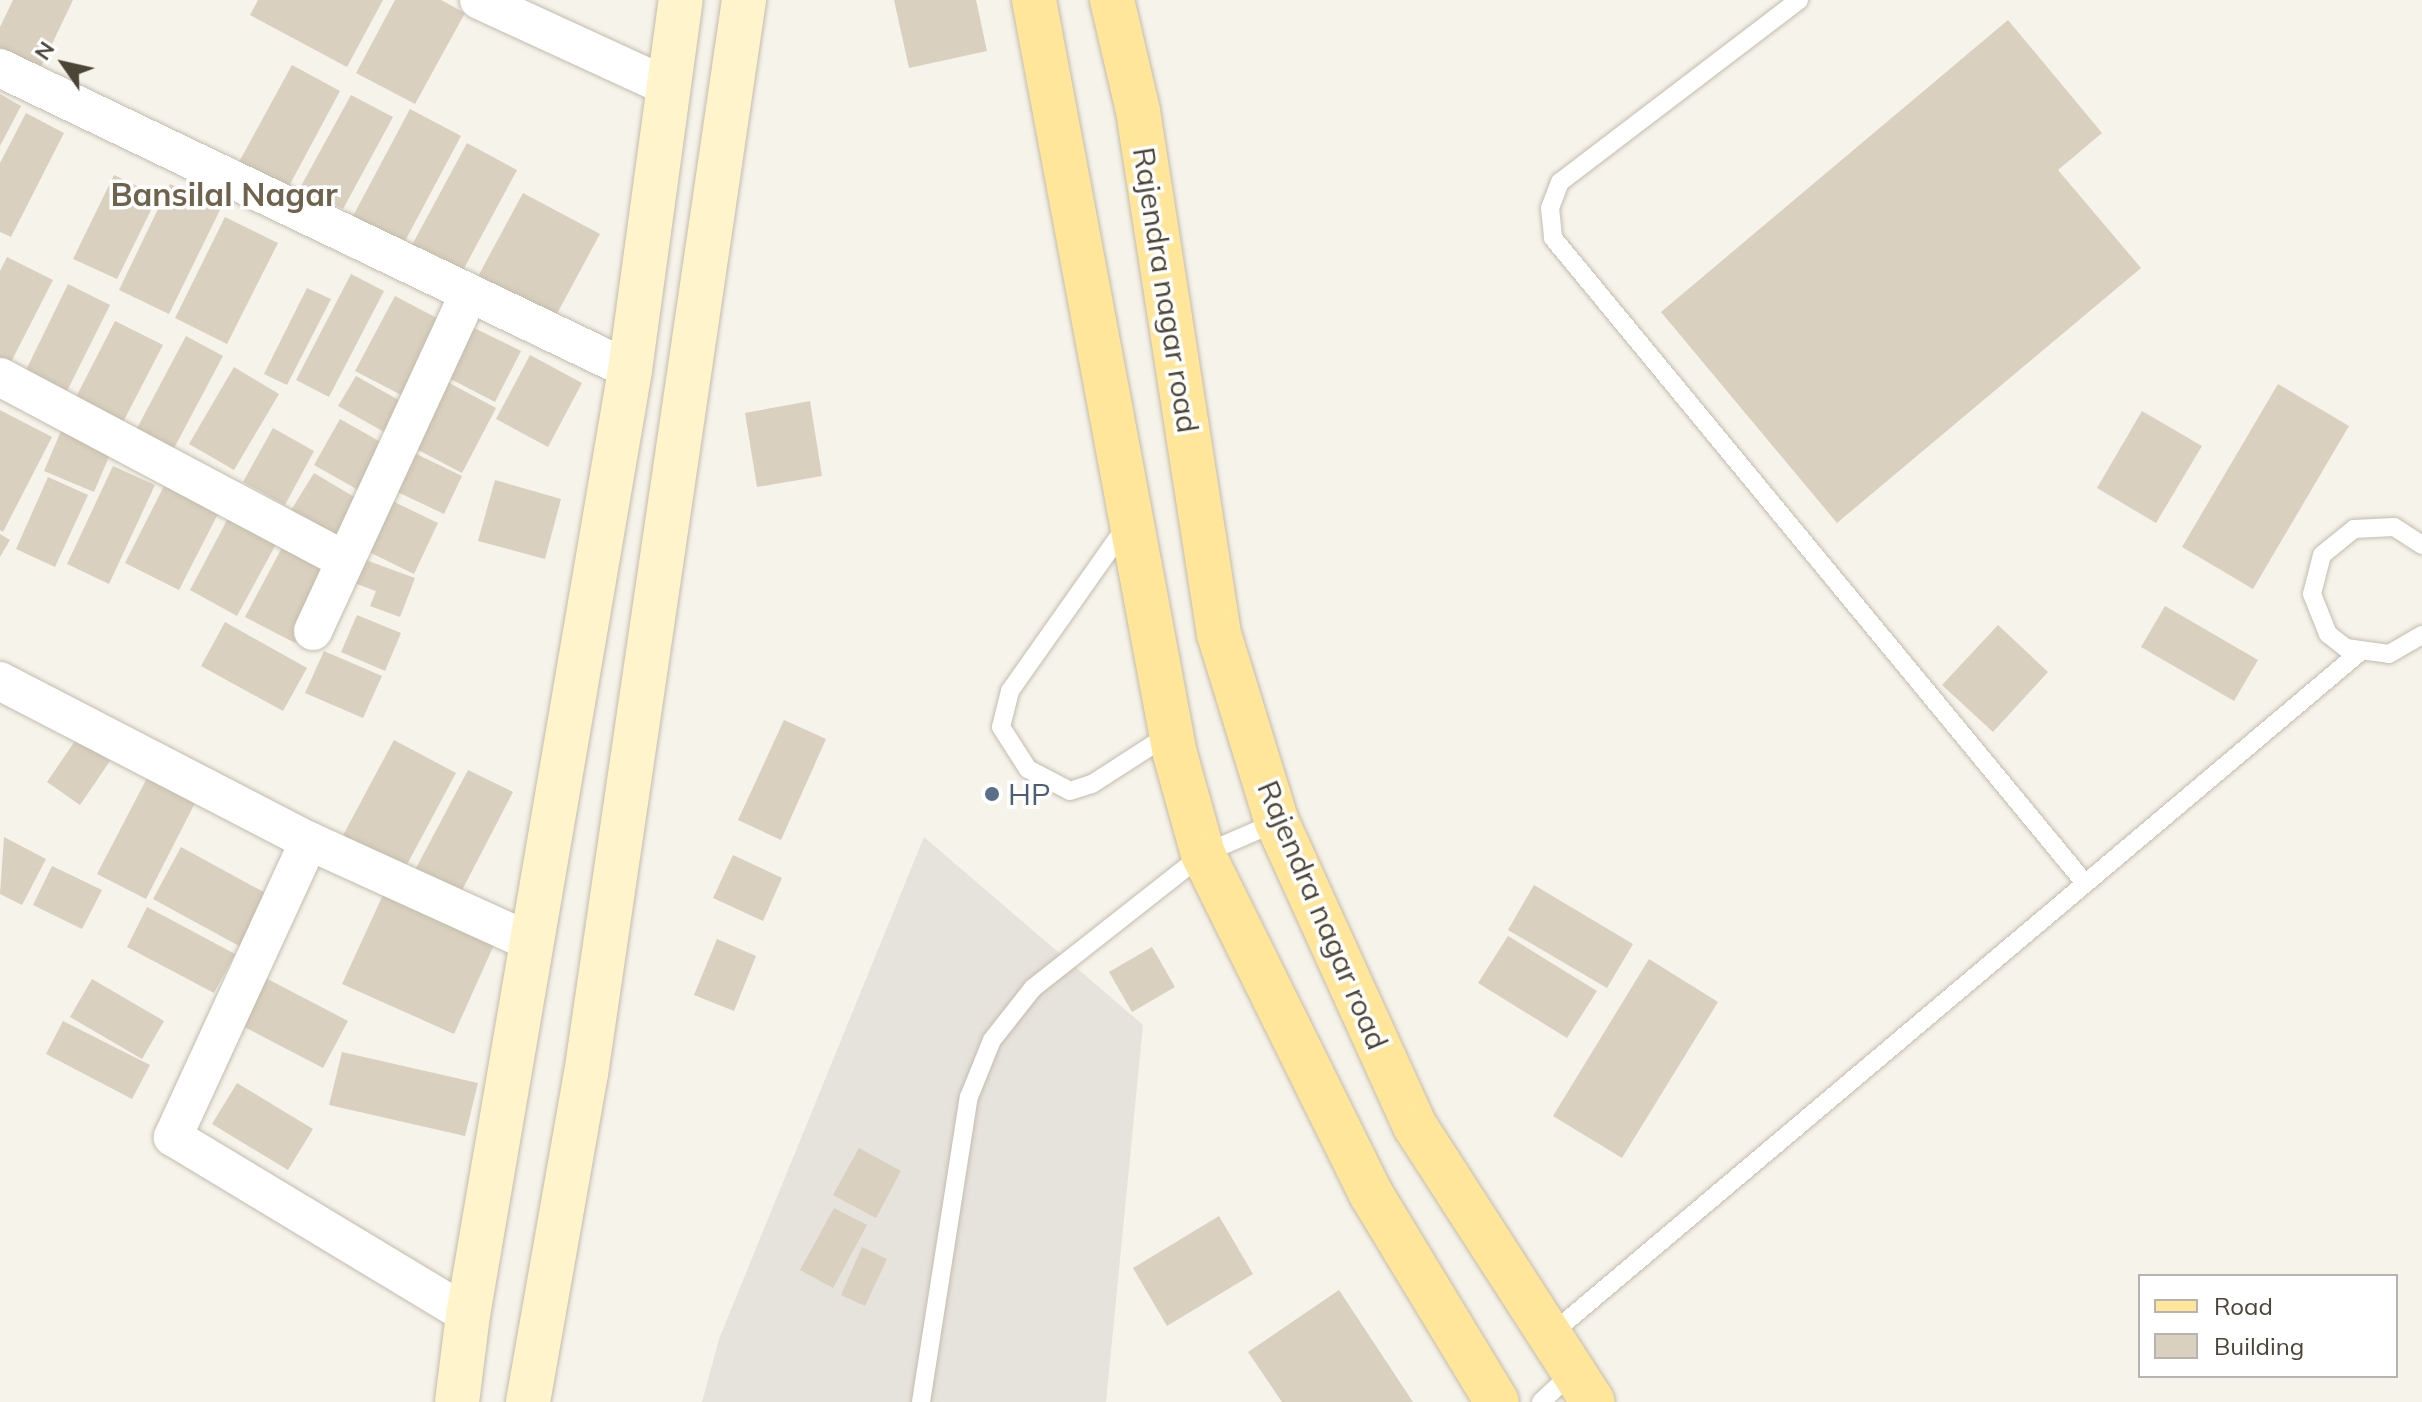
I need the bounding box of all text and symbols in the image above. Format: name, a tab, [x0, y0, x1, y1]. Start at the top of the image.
north arrow	[24, 24, 104, 104]
text: N	[28, 36, 60, 65]
street label: Rajendra nagar road	[1126, 145, 1206, 435]
district label: Bansilal Nagar	[110, 175, 338, 213]
street label: Rajendra nagar road	[1250, 775, 1396, 1055]
place label: HP	[1008, 776, 1051, 812]
marker: HP	[983, 785, 1001, 803]
legend	[2138, 1274, 2398, 1378]
text: Road	[2214, 1291, 2273, 1321]
text: Building	[2214, 1331, 2304, 1361]

